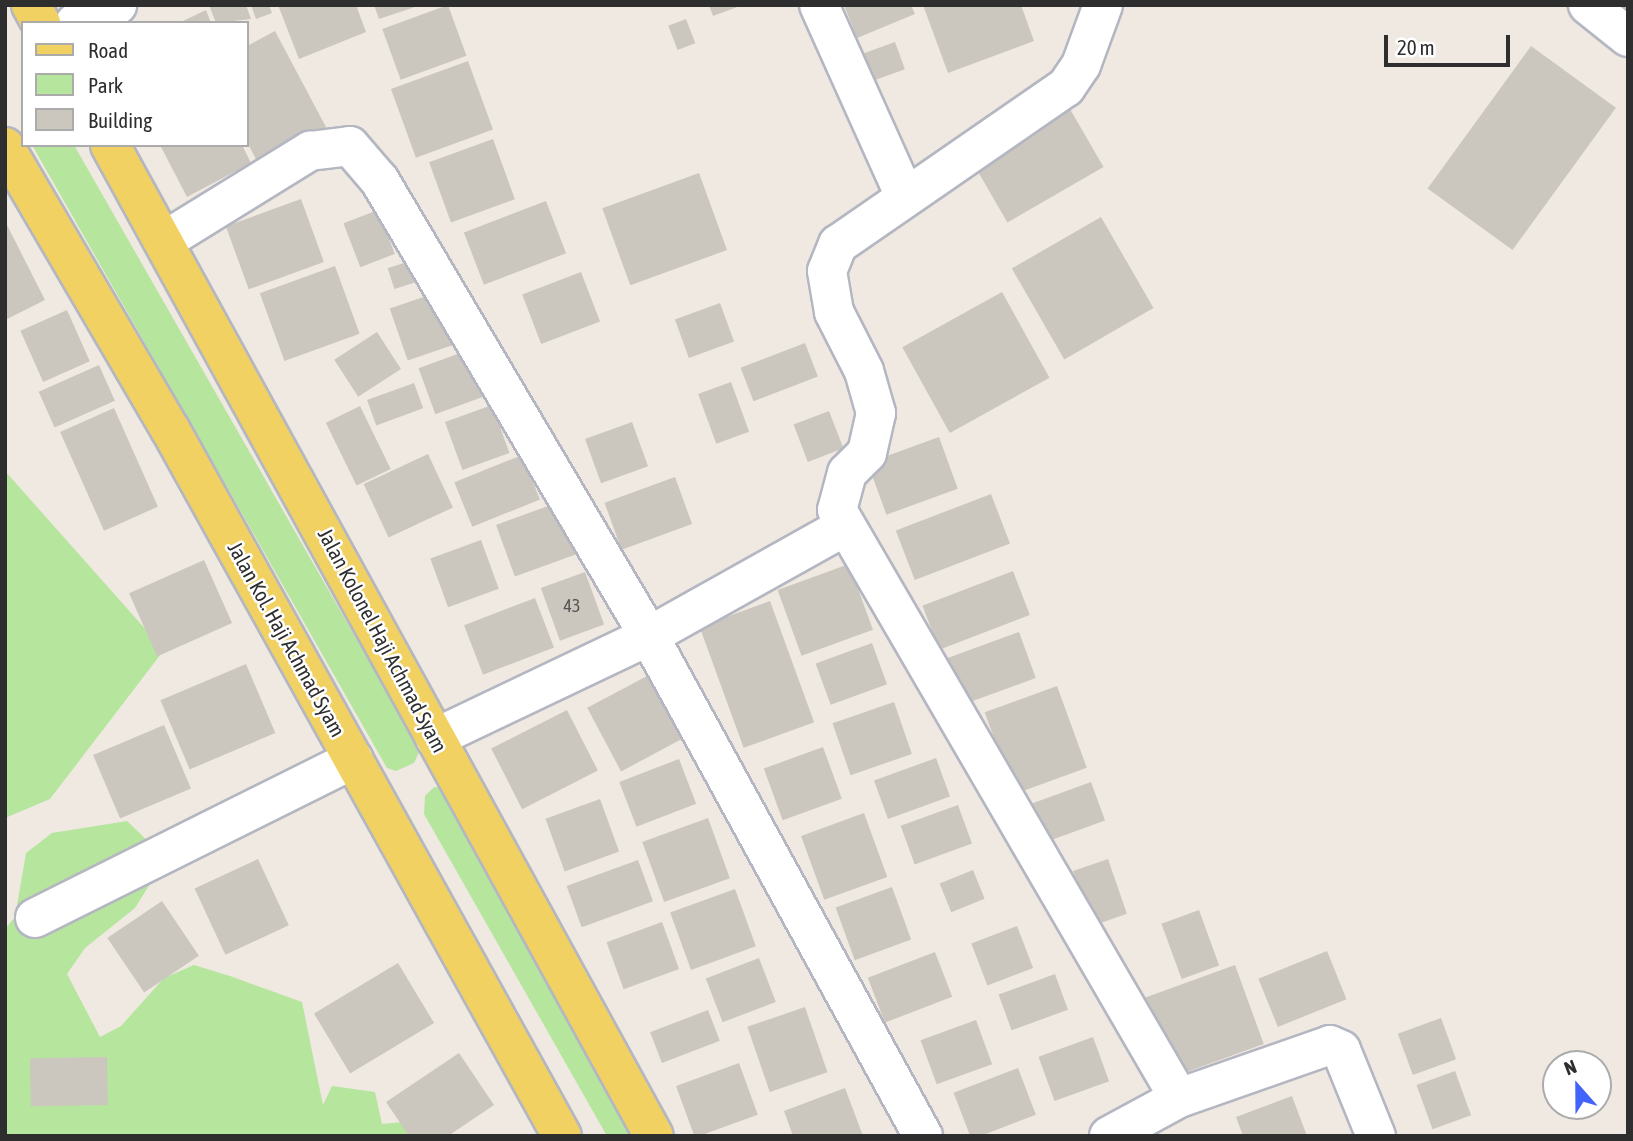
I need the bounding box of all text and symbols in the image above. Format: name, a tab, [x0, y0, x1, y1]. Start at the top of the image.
legend	[21, 21, 248, 147]
scale bar	[1388, 21, 1514, 65]
text: 20 m	[1397, 35, 1435, 59]
text: Road	[88, 38, 128, 62]
text: Park	[88, 73, 123, 97]
text: Building	[88, 108, 152, 132]
street label: Jalan Kolonel Haji Achmad Syam	[313, 524, 453, 756]
street label: Jalan Kol. Haji Achmad Syam	[223, 537, 351, 741]
house number: 43	[564, 595, 580, 617]
north arrow	[1542, 1050, 1612, 1120]
text: N	[1561, 1055, 1579, 1080]

